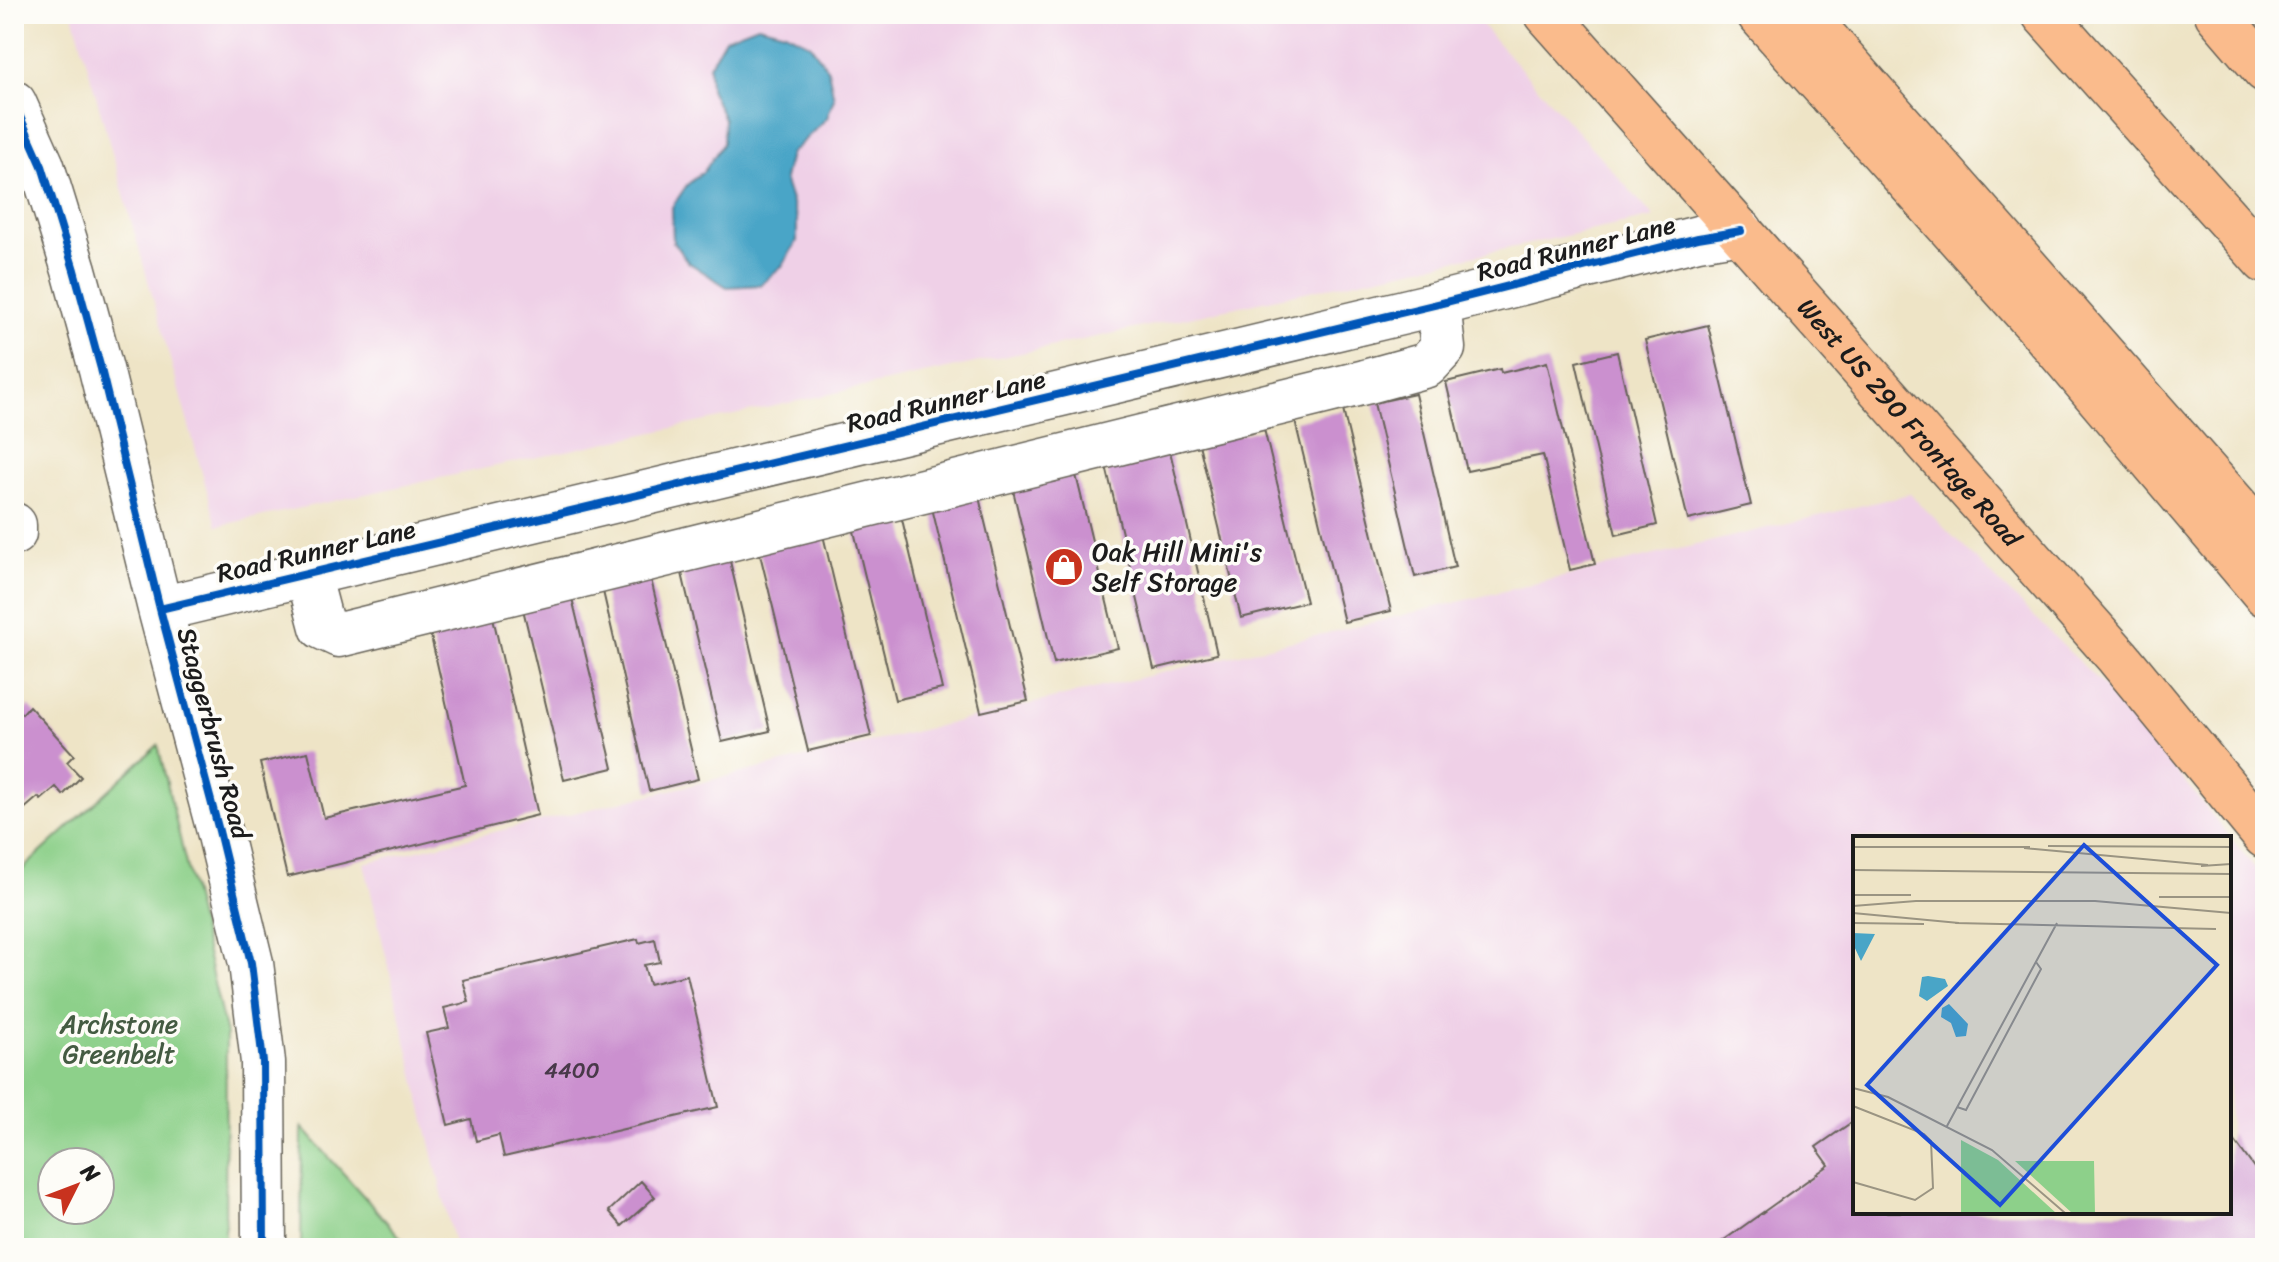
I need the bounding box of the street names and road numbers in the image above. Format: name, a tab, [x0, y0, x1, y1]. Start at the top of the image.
street label: Road Runner Lane	[1472, 201, 1680, 295]
street label: West US 290 Frontage Road	[1785, 287, 2035, 560]
street label: Road Runner Lane	[842, 356, 1050, 446]
street label: Road Runner Lane	[212, 506, 420, 596]
street label: Staggerbrush Road	[164, 622, 265, 846]

